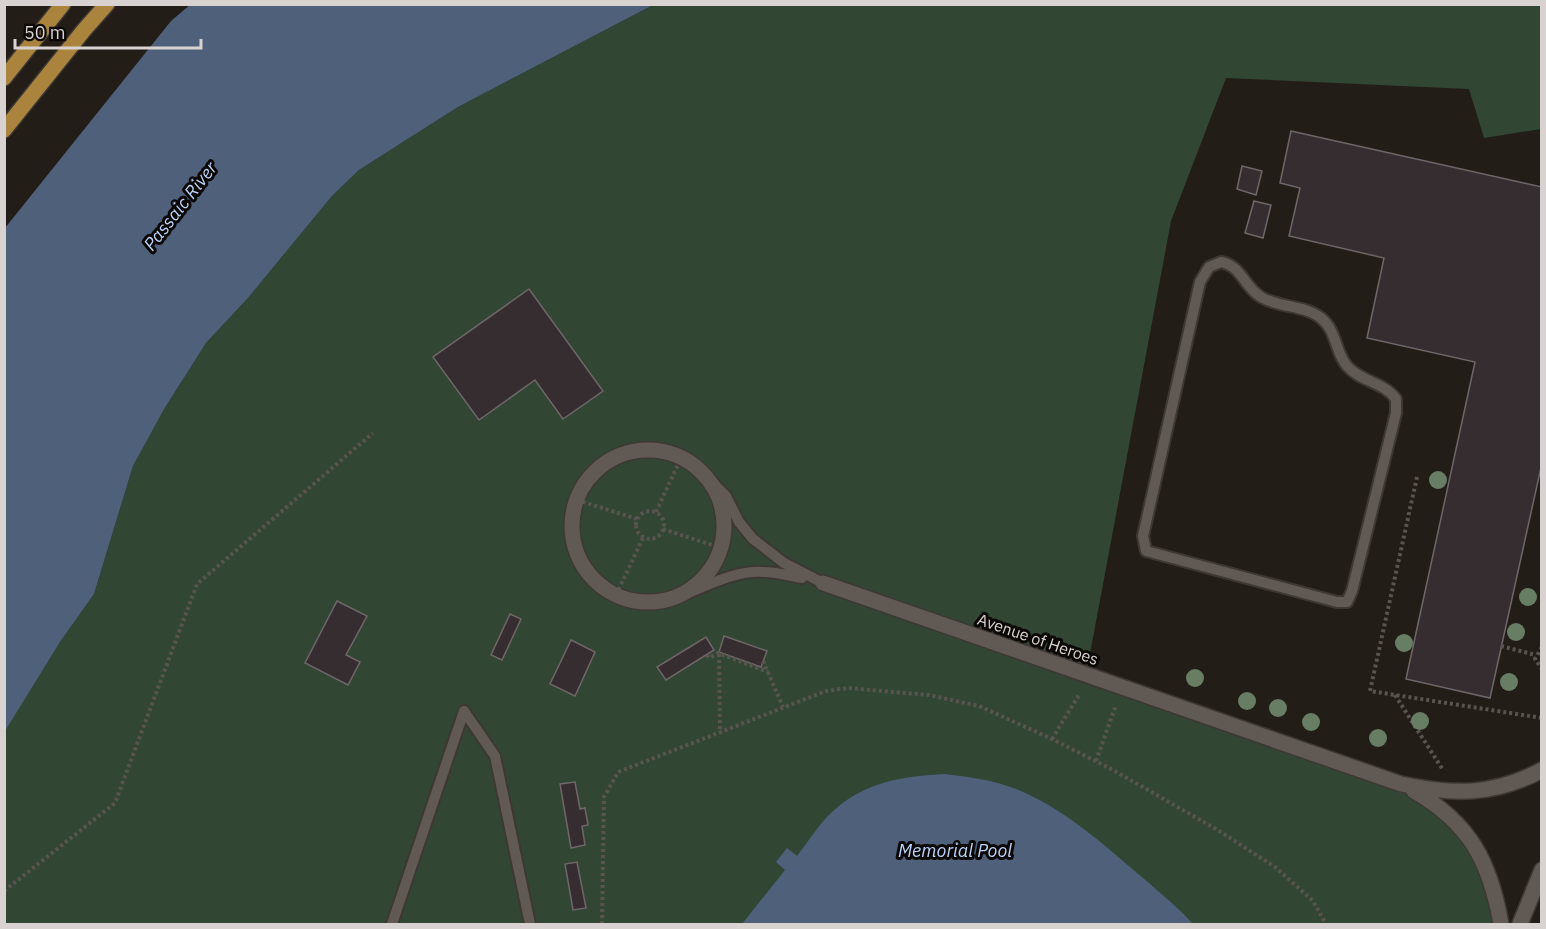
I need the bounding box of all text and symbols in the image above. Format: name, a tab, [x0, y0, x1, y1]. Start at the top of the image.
scale bar	[15, 12, 201, 50]
text: 50 m	[24, 21, 66, 44]
water label: Passaic River	[138, 157, 222, 255]
street label: Avenue of Heroes	[975, 609, 1101, 669]
water label: Memorial Pool	[898, 839, 1012, 862]

